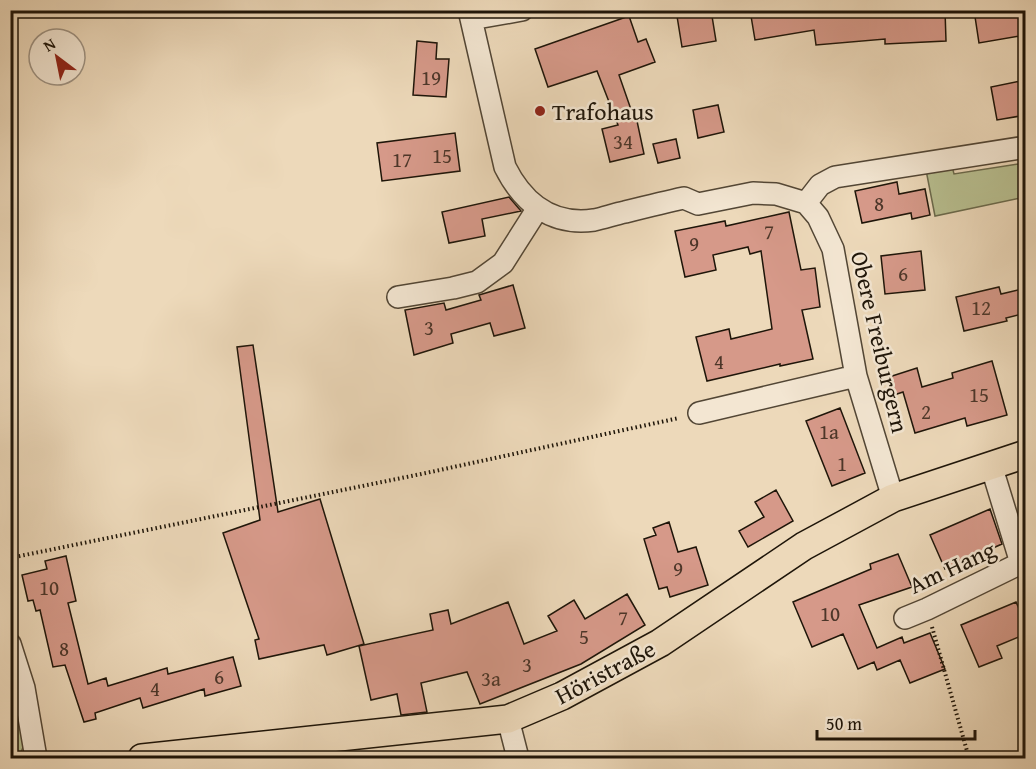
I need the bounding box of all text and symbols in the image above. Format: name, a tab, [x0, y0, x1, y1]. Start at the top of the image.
north arrow	[27, 27, 87, 87]
text: N	[38, 31, 60, 57]
house number: 19	[421, 62, 441, 93]
place label: Trafohaus	[552, 94, 654, 129]
marker: Trafohaus	[533, 104, 547, 118]
house number: 34	[613, 126, 633, 157]
house number: 15	[432, 140, 452, 171]
house number: 17	[392, 144, 412, 175]
house number: 8	[874, 188, 884, 219]
house number: 7	[764, 216, 774, 247]
house number: 9	[689, 228, 699, 259]
street label: Obere Freiburgern	[842, 248, 918, 437]
house number: 6	[898, 258, 908, 289]
house number: 12	[971, 292, 991, 323]
house number: 3	[424, 312, 434, 343]
house number: 4	[714, 346, 724, 377]
house number: 15	[969, 379, 989, 410]
house number: 2	[921, 396, 931, 427]
house number: 1a	[819, 416, 839, 447]
house number: 1	[837, 448, 847, 479]
street label: Am Hang	[903, 532, 1001, 602]
house number: 9	[673, 553, 683, 584]
house number: 10	[39, 572, 59, 603]
house number: 10	[820, 598, 840, 629]
house number: 7	[618, 602, 628, 633]
house number: 5	[579, 621, 589, 652]
street label: Höristraße	[549, 631, 661, 713]
house number: 8	[59, 633, 69, 664]
house number: 3	[522, 649, 532, 680]
house number: 6	[214, 661, 224, 692]
house number: 3a	[481, 663, 501, 694]
house number: 4	[150, 673, 160, 704]
scale bar	[817, 703, 974, 741]
text: 50 m	[826, 710, 862, 737]

